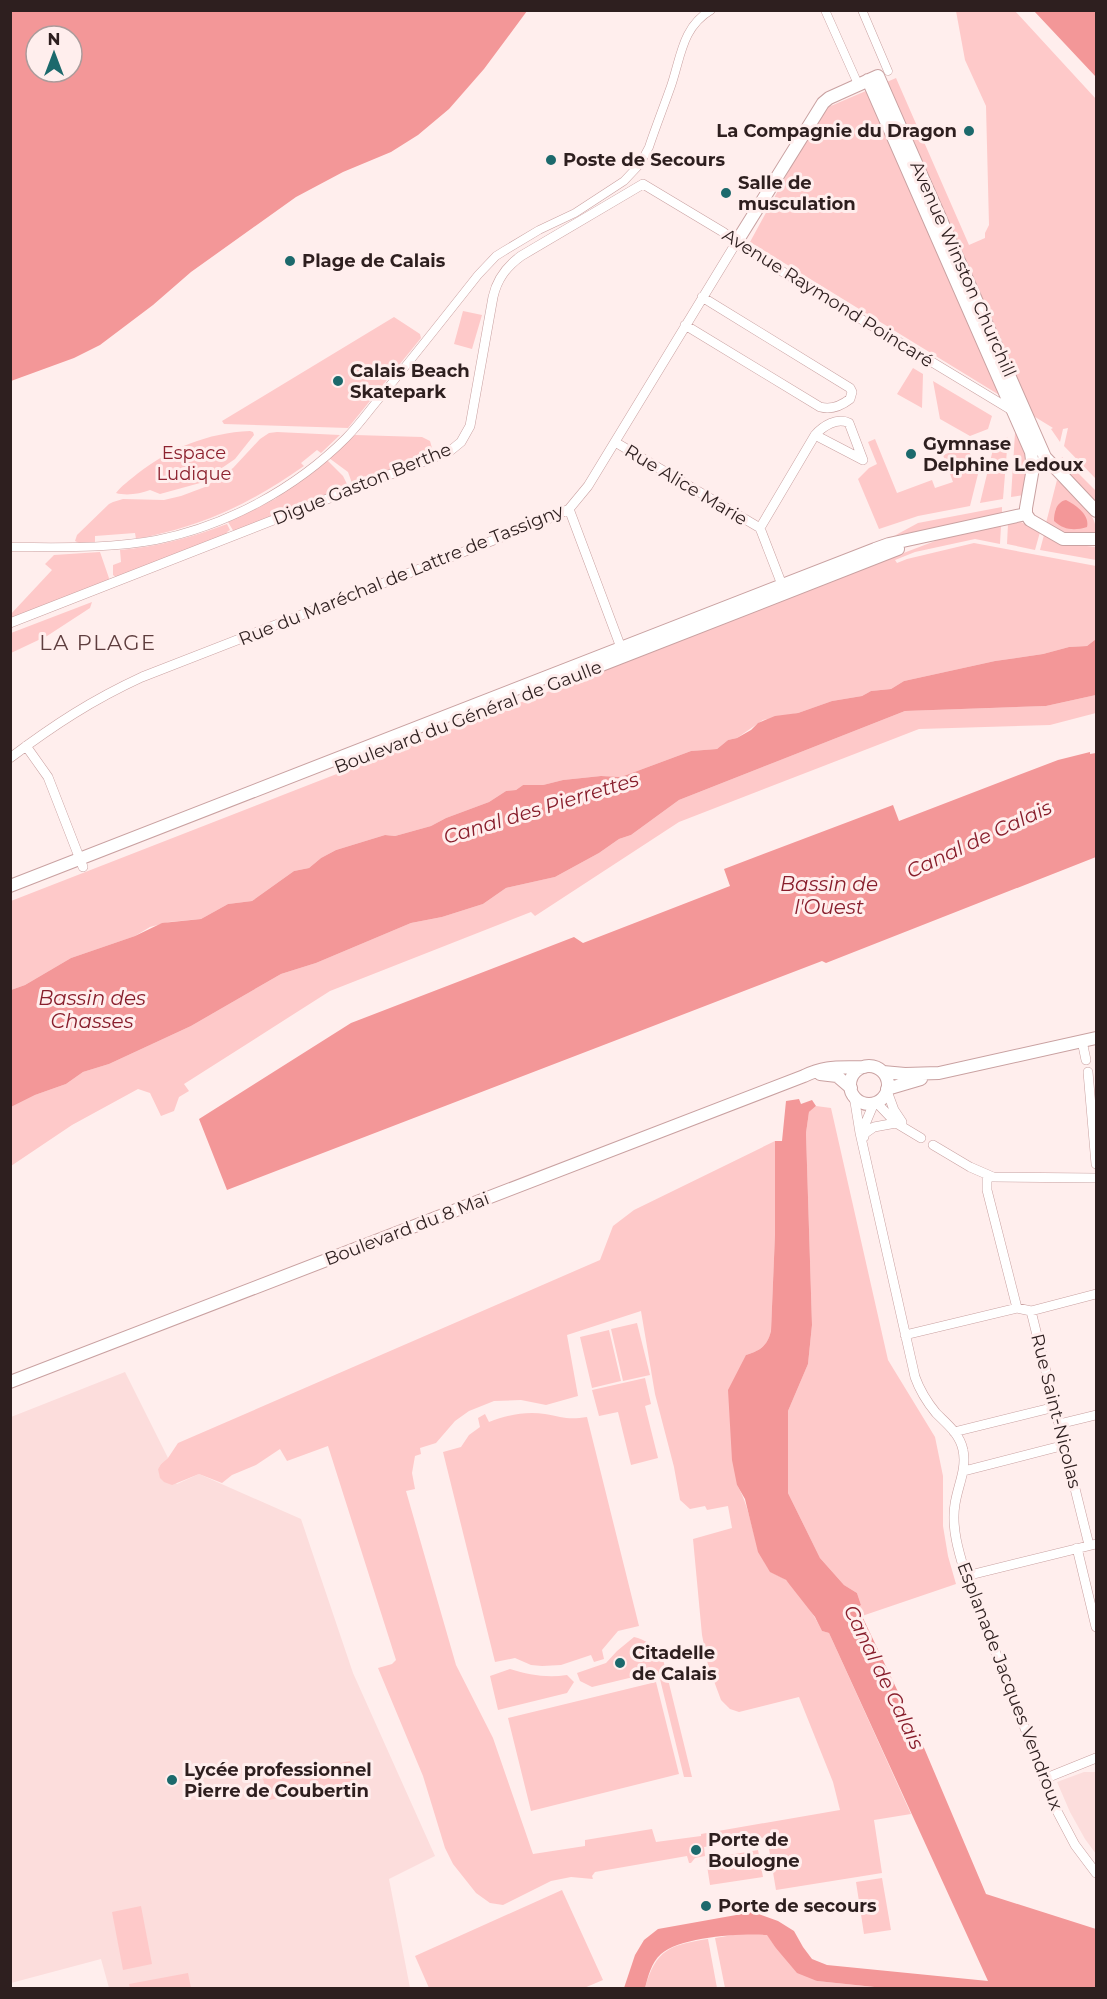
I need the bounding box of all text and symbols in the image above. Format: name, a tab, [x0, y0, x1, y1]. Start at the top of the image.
north arrow	[24, 24, 84, 84]
text: N	[48, 30, 60, 49]
place label: La Compagnie du Dragon	[716, 120, 957, 142]
marker: La Compagnie du Dragon	[962, 124, 976, 138]
place label: Poste de Secours	[563, 149, 725, 171]
marker: Poste de Secours	[544, 153, 558, 167]
street label: Avenue Winston Churchill	[905, 158, 1021, 380]
place label: Salle de musculation	[738, 172, 856, 215]
marker: Salle de musculation	[719, 186, 733, 200]
street label: Avenue Raymond Poincaré	[718, 224, 938, 372]
place label: Plage de Calais	[302, 250, 446, 272]
marker: Plage de Calais	[283, 254, 297, 268]
place label: Calais Beach Skatepark	[350, 360, 470, 403]
marker: Calais Beach Skatepark	[331, 374, 345, 388]
place label: Gymnase Delphine Ledoux	[923, 433, 1084, 476]
street label: Digue Gaston Berthe	[270, 438, 455, 530]
street label: Rue Alice Marie	[621, 440, 752, 530]
park label: Espace Ludique	[157, 442, 232, 485]
marker: Gymnase Delphine Ledoux	[904, 447, 918, 461]
street label: Rue du Maréchal de Lattre de Tassigny	[235, 499, 567, 650]
district label: LA PLAGE	[39, 630, 157, 655]
street label: Boulevard du Général de Gaulle	[331, 656, 605, 778]
water label: Canal des Pierrettes	[441, 767, 642, 849]
water label: Canal de Calais	[902, 795, 1056, 883]
water label: Bassin de l'Ouest	[780, 872, 878, 919]
water label: Bassin des Chasses	[38, 986, 146, 1033]
street label: Boulevard du 8 Mai	[322, 1187, 492, 1271]
street label: Rue Saint-Nicolas	[1026, 1331, 1086, 1491]
street label: Esplanade Jacques Vendroux	[952, 1559, 1068, 1814]
water label: Canal de Calais	[839, 1601, 929, 1753]
place label: Citadelle de Calais	[632, 1642, 717, 1685]
marker: Citadelle de Calais	[613, 1656, 627, 1670]
place label: Lycée professionnel Pierre de Coubertin	[184, 1759, 372, 1802]
marker: Lycée professionnel Pierre de Coubertin	[165, 1773, 179, 1787]
place label: Porte de Boulogne	[708, 1829, 800, 1872]
marker: Porte de Boulogne	[689, 1843, 703, 1857]
place label: Porte de secours	[718, 1895, 877, 1917]
marker: Porte de secours	[699, 1899, 713, 1913]

